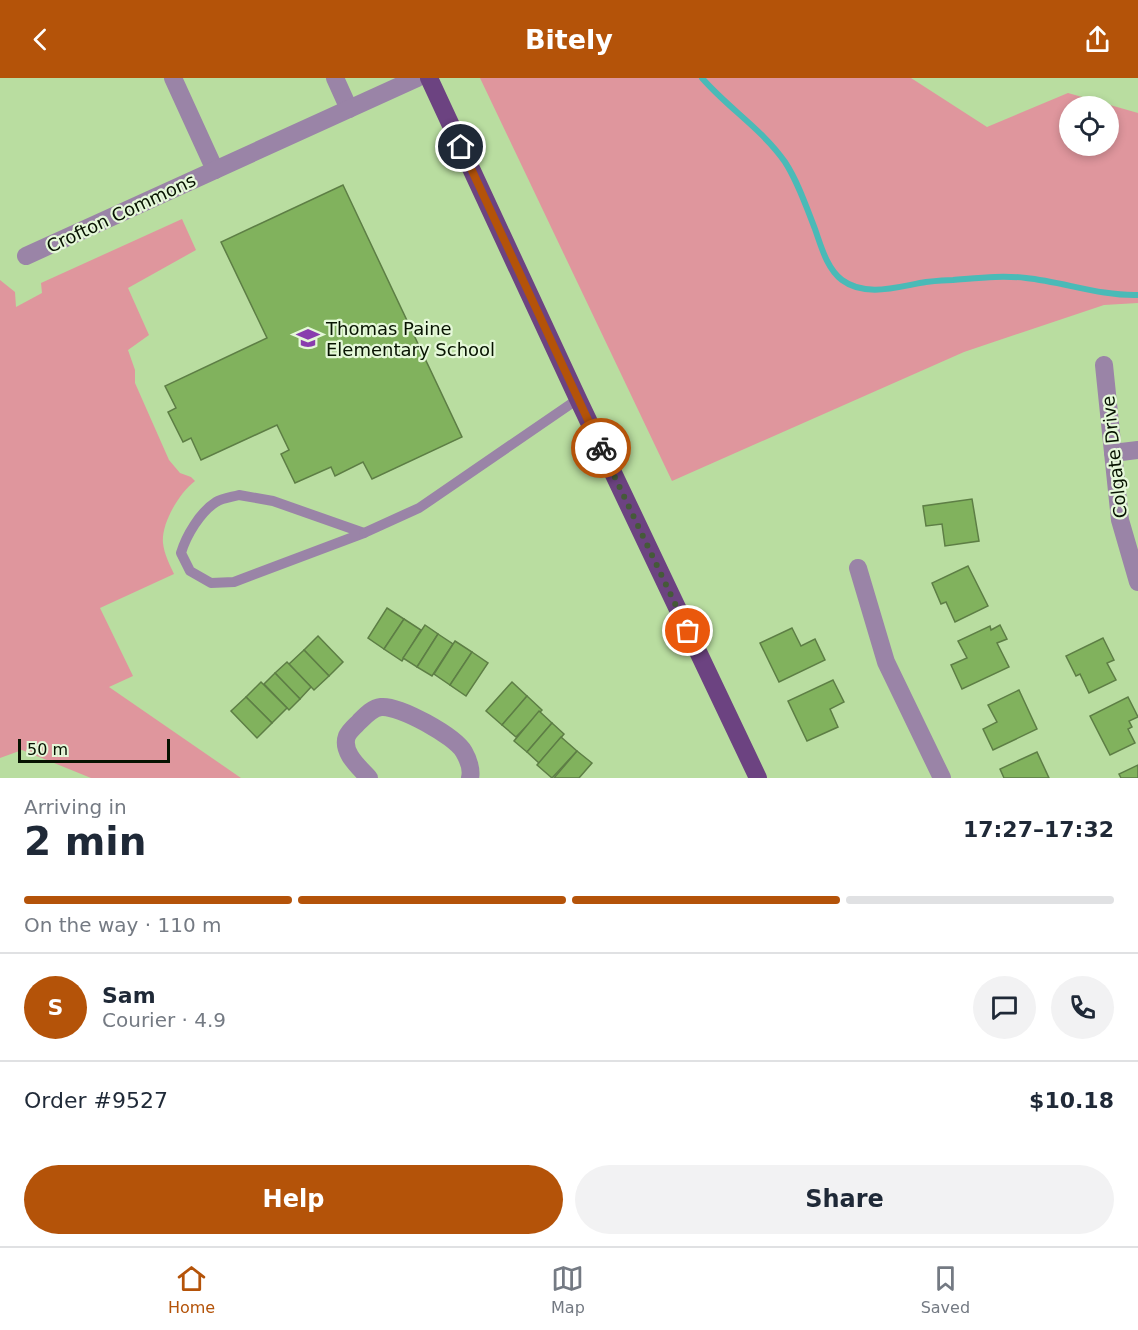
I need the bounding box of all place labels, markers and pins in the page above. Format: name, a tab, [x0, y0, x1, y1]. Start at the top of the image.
pin	[435, 121, 486, 172]
place label: Thomas Paine Elementary School	[325, 318, 495, 360]
school or university icon: Thomas Paine Elementary School	[295, 325, 321, 351]
pin	[662, 605, 713, 656]

